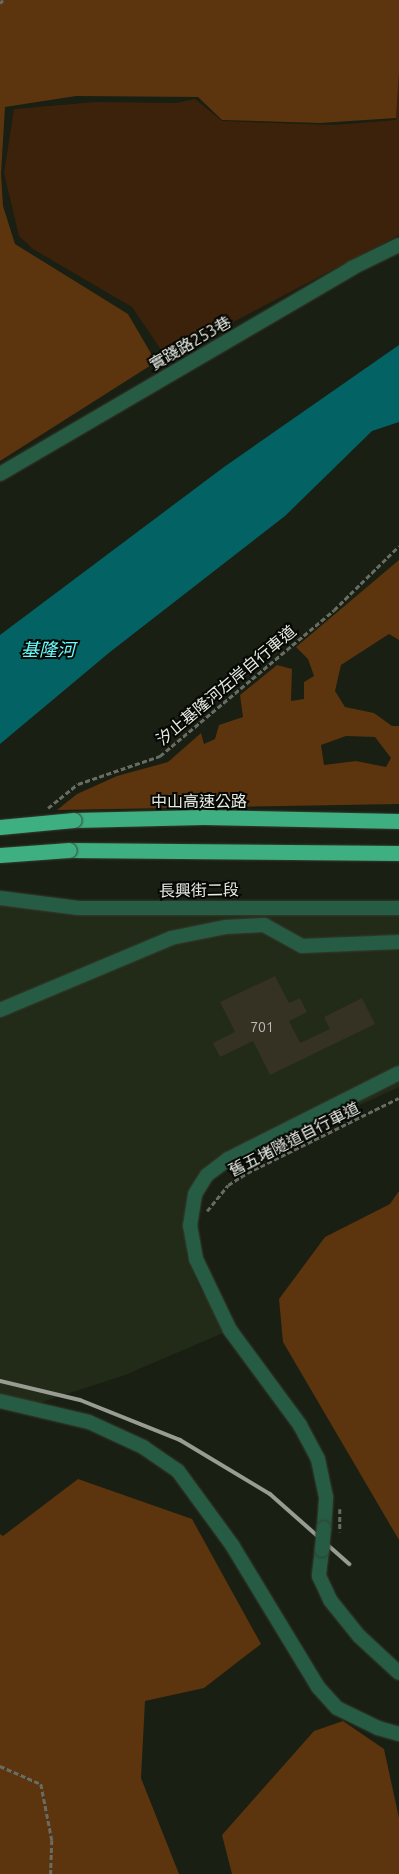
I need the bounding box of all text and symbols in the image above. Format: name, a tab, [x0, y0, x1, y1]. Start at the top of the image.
street label: 實踐路253巷	[146, 312, 234, 374]
street label: 汐止基隆河左岸自行車道	[152, 621, 300, 749]
water label: 基隆河	[21, 638, 75, 660]
street label: 中山高速公路	[151, 791, 247, 811]
street label: 長興街二段	[159, 880, 239, 900]
house number: 701	[250, 1019, 274, 1035]
street label: 舊五堵隧道自行車道	[225, 1098, 363, 1180]

